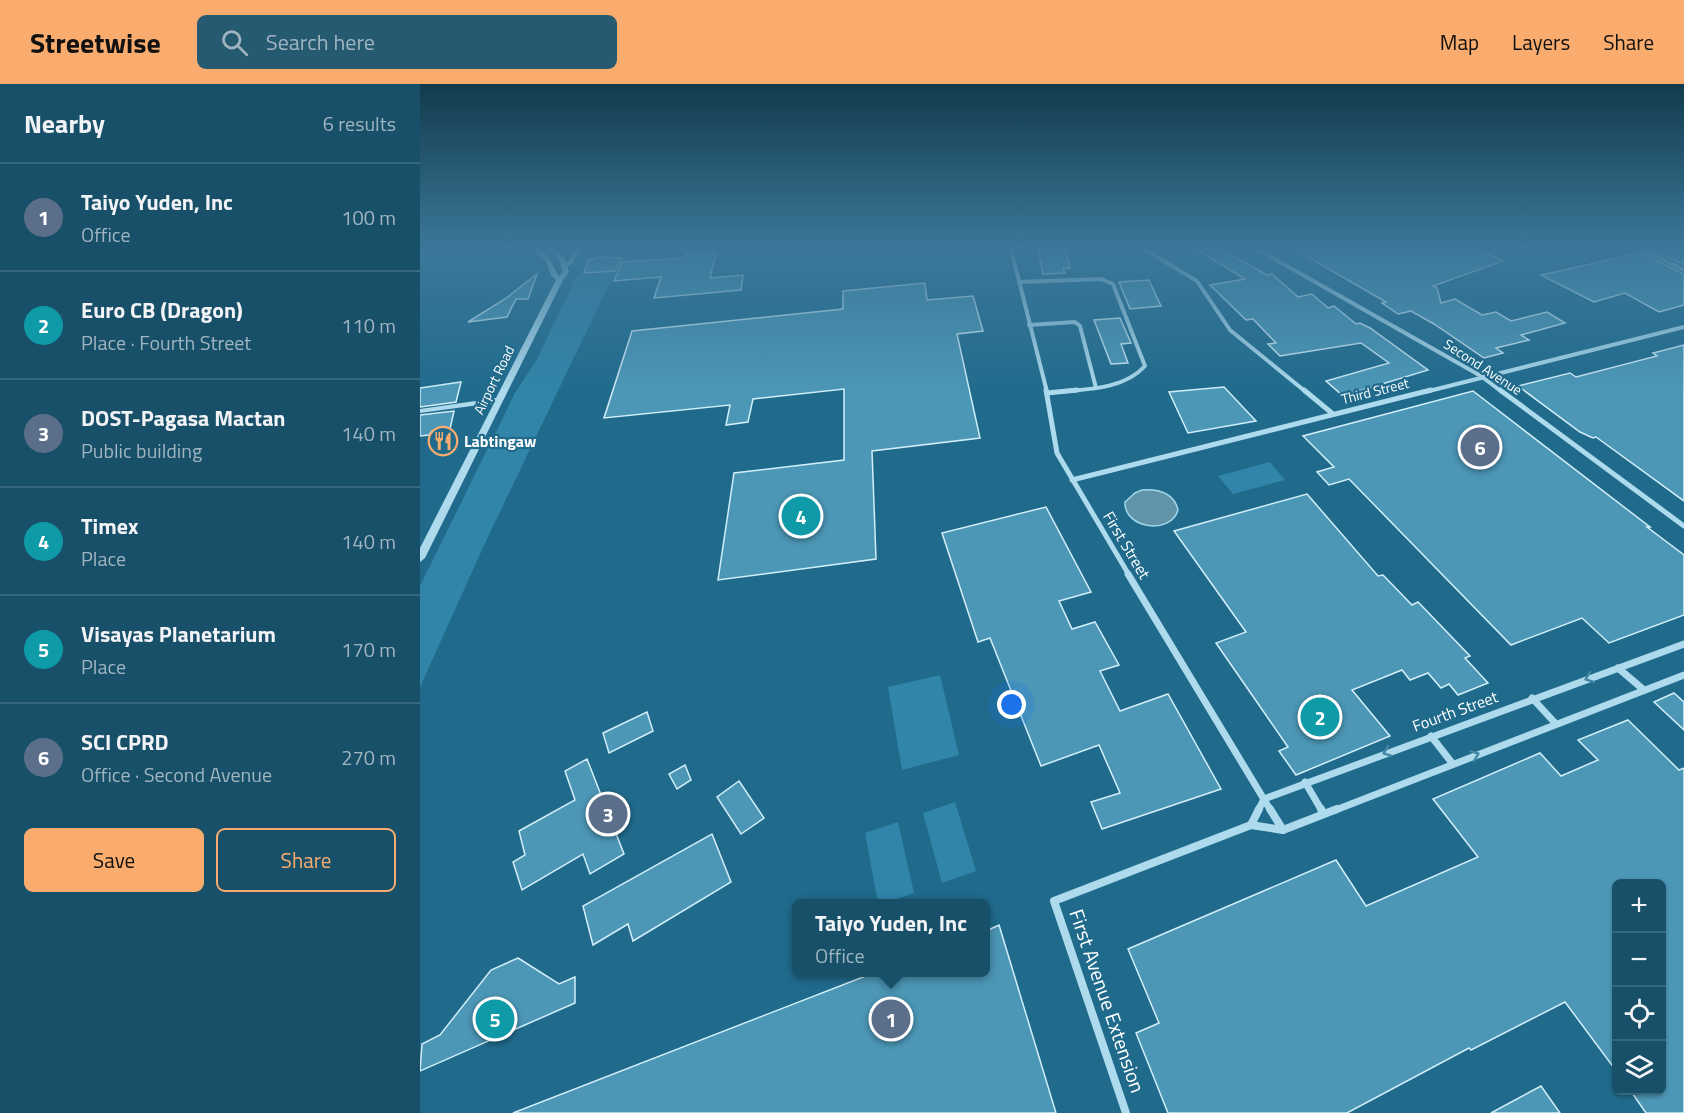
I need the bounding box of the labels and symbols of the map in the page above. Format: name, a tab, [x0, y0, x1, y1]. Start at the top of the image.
street label: Second Avenue	[1440, 333, 1527, 400]
street label: Airport Road	[468, 342, 519, 418]
street label: Third Street	[1339, 372, 1411, 409]
pin: 6	[1460, 424, 1500, 470]
restaurant icon: Labtingaw	[427, 425, 459, 457]
place label: Labtingaw	[464, 429, 536, 453]
pin: 4	[782, 494, 820, 538]
street label: First Street	[1097, 507, 1157, 584]
one-way arrow	[1585, 670, 1595, 683]
street label: Fourth Street	[1409, 684, 1502, 738]
your location	[997, 690, 1026, 719]
pin: 2	[1300, 694, 1340, 740]
one-way arrow	[1382, 745, 1392, 758]
one-way arrow	[1469, 750, 1480, 762]
pin: 3	[588, 792, 627, 836]
street label: First Avenue Extension	[1061, 905, 1153, 1097]
pin: 5	[476, 996, 514, 1042]
pin: 1	[872, 996, 910, 1042]

